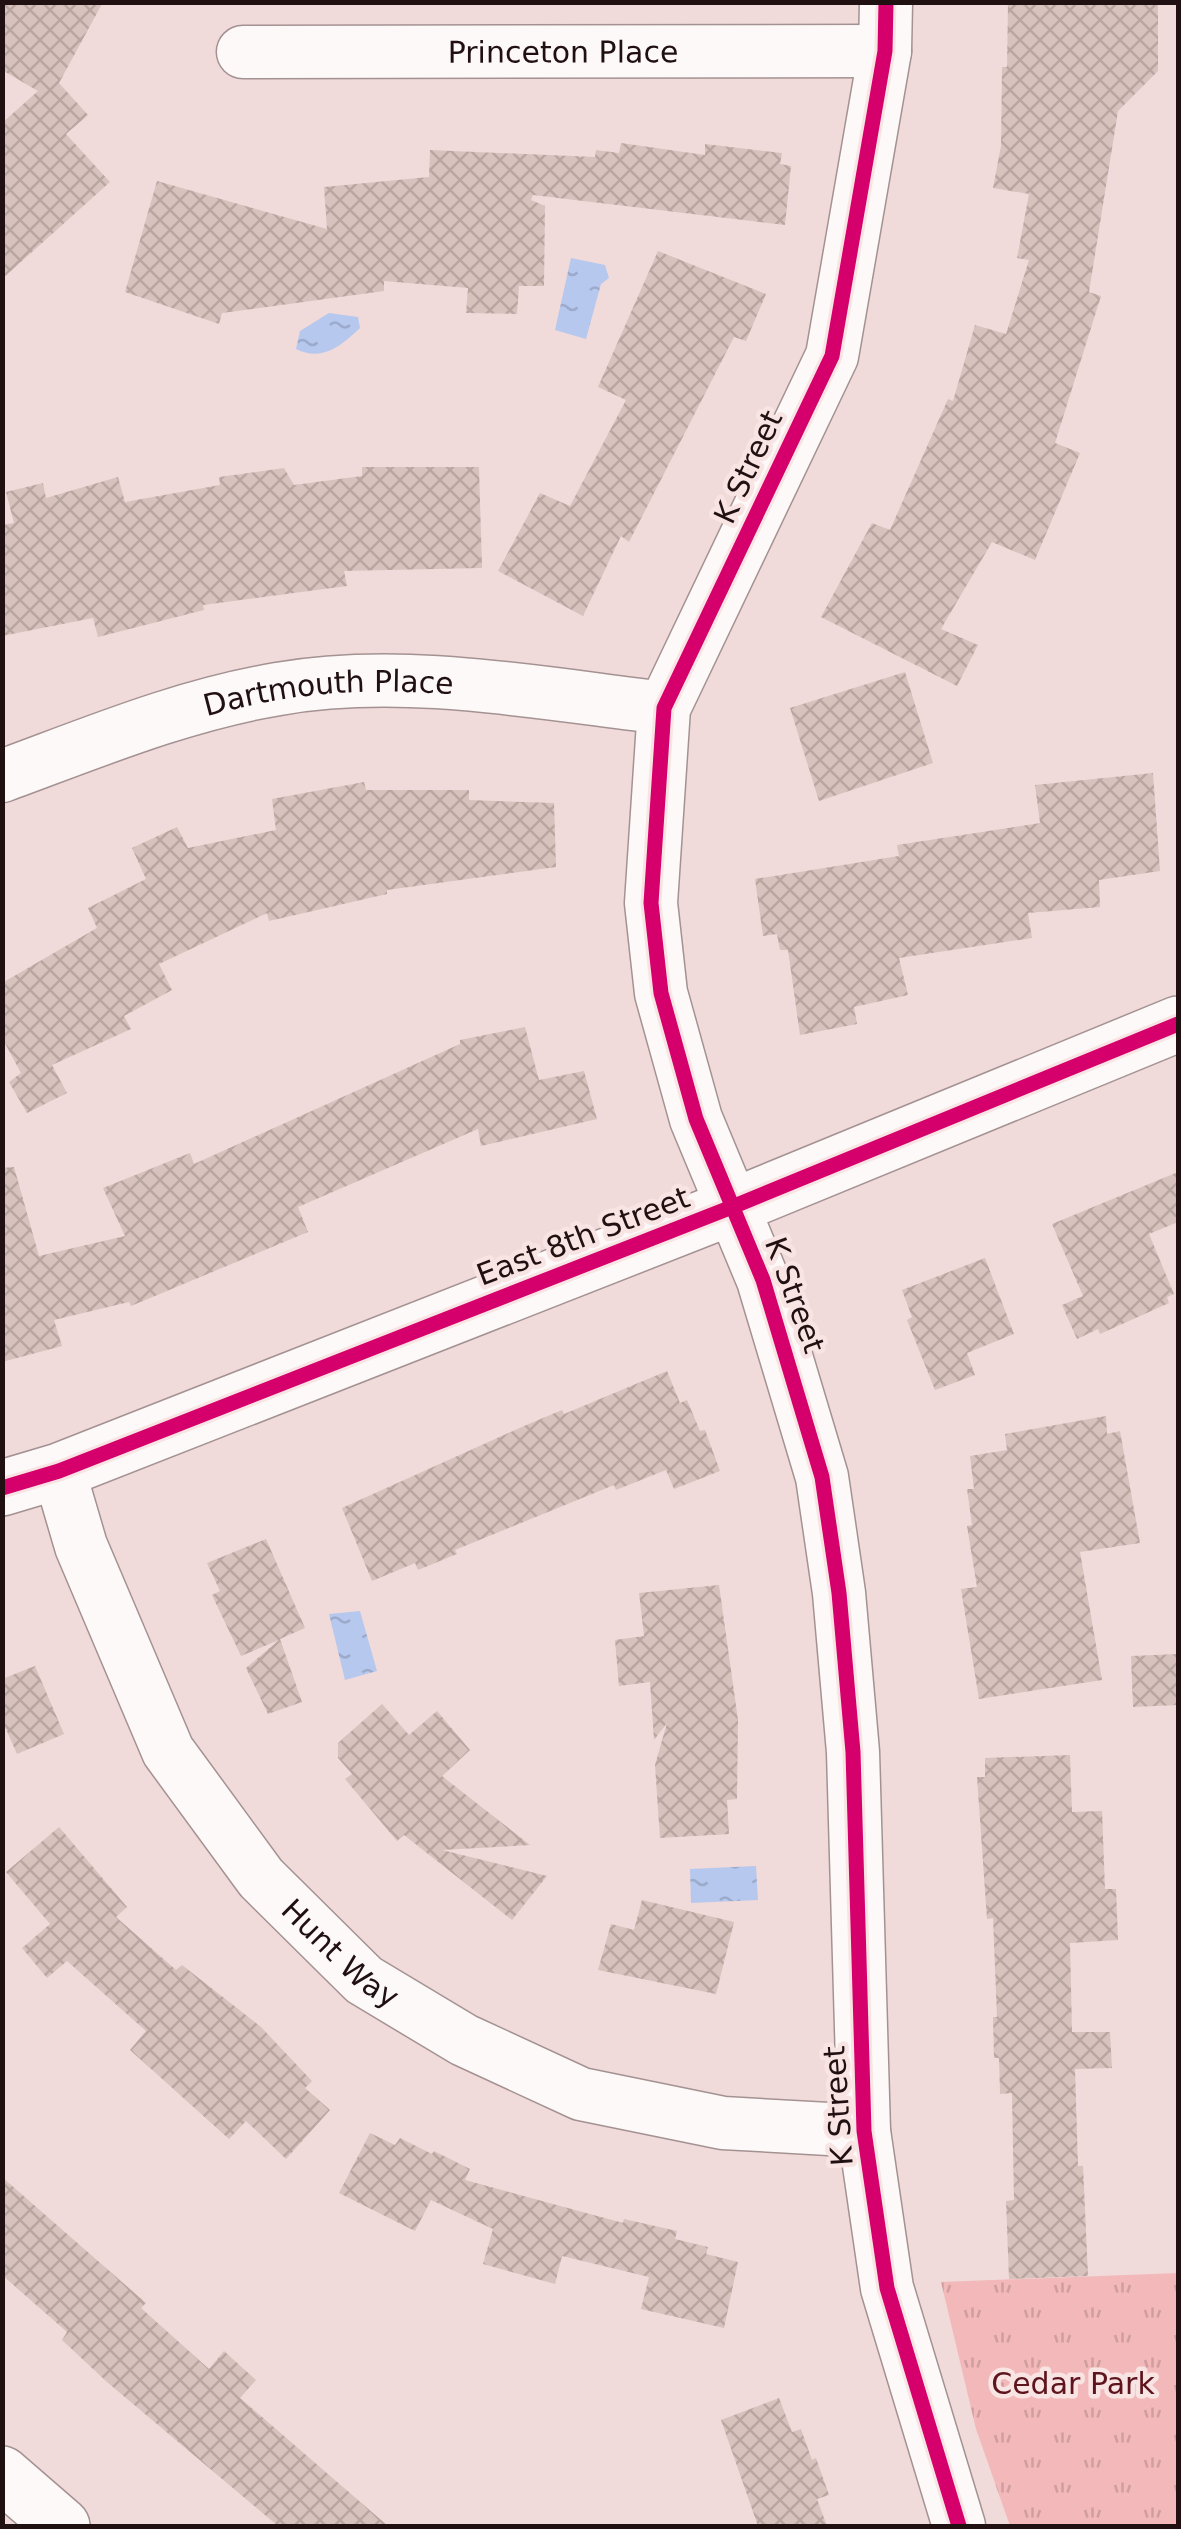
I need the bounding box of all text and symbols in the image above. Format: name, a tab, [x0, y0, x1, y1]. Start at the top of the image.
street label: Princeton Place	[448, 34, 678, 69]
street label: K Street	[707, 405, 789, 529]
street label: Dartmouth Place	[199, 663, 455, 722]
street label: East 8th Street	[472, 1179, 694, 1293]
street label: K Street	[758, 1232, 832, 1358]
street label: Hunt Way	[275, 1891, 405, 2014]
street label: K Street	[816, 2045, 860, 2167]
park label: Cedar Park	[991, 2366, 1155, 2401]

